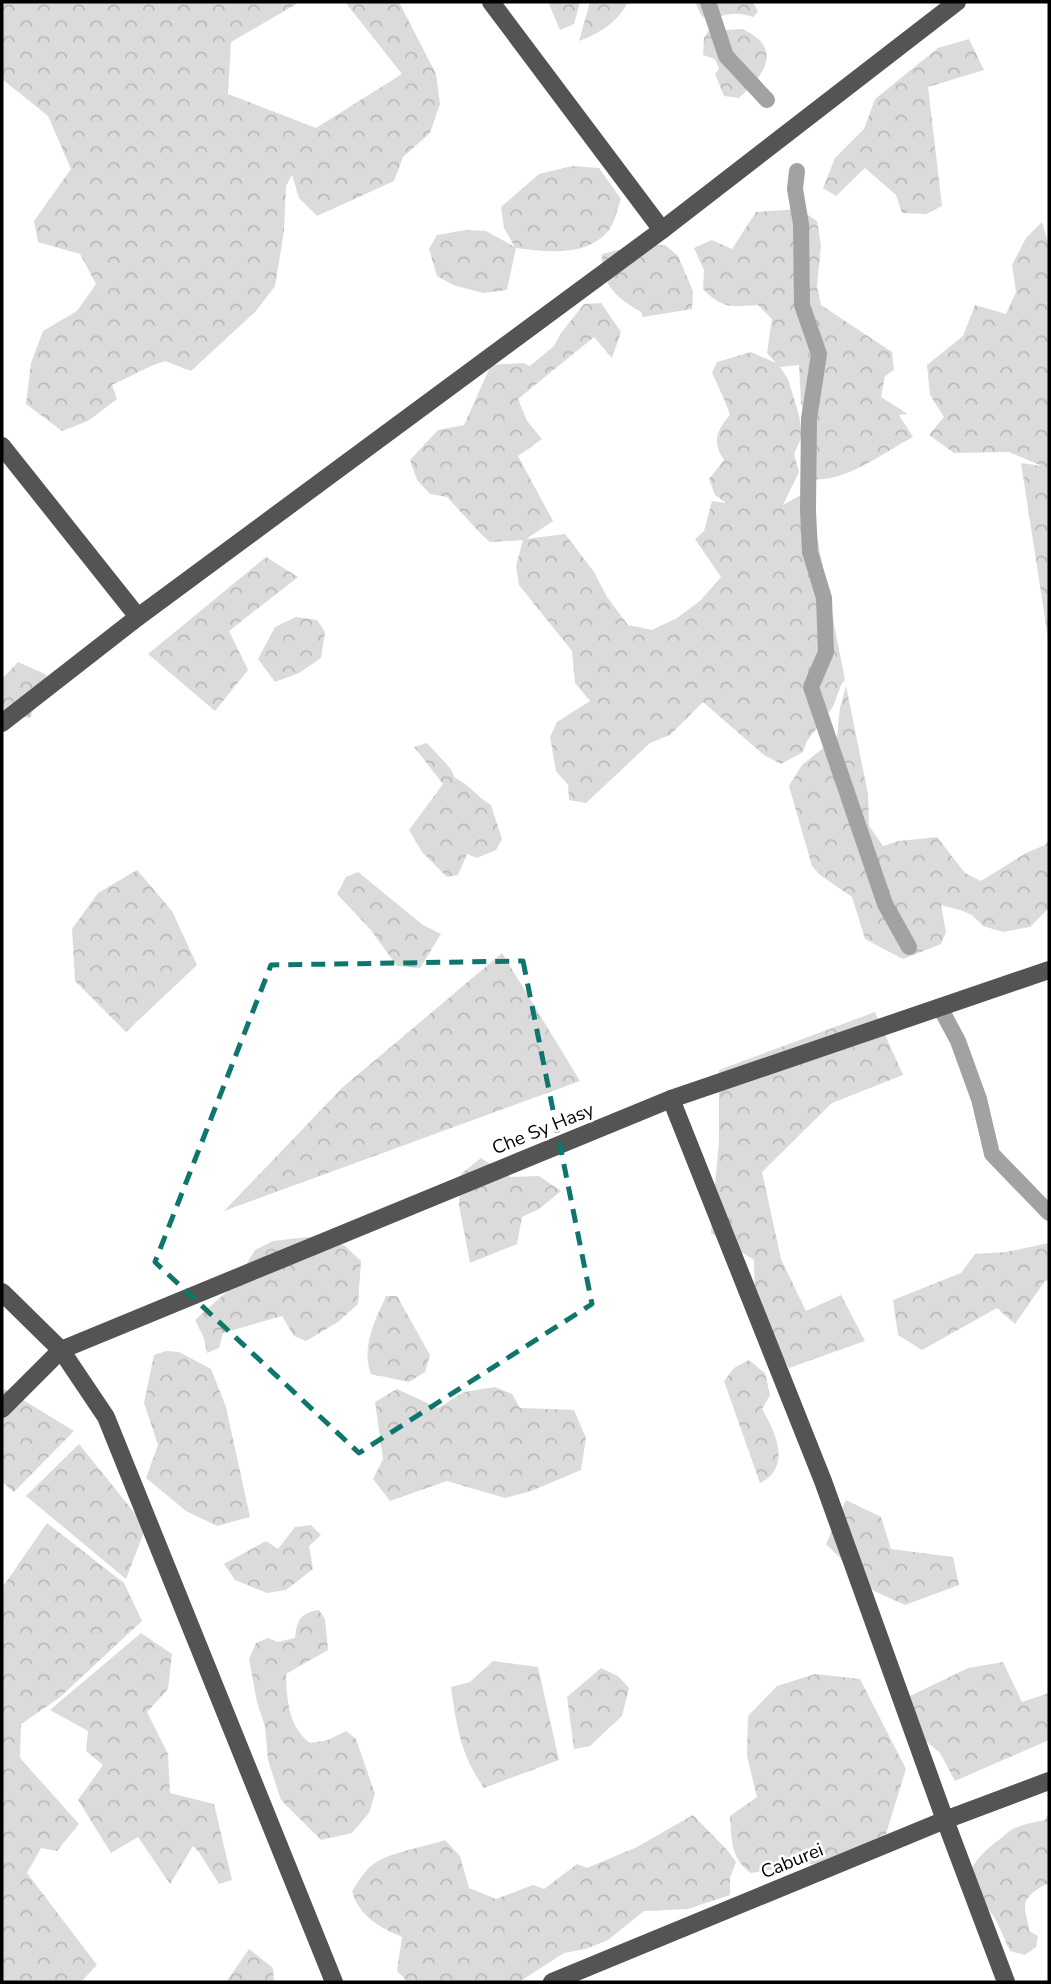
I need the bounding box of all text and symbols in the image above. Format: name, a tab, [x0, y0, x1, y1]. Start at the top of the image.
street label: Che Sy Hasy	[488, 1097, 598, 1161]
street label: Caburei	[757, 1837, 827, 1885]

